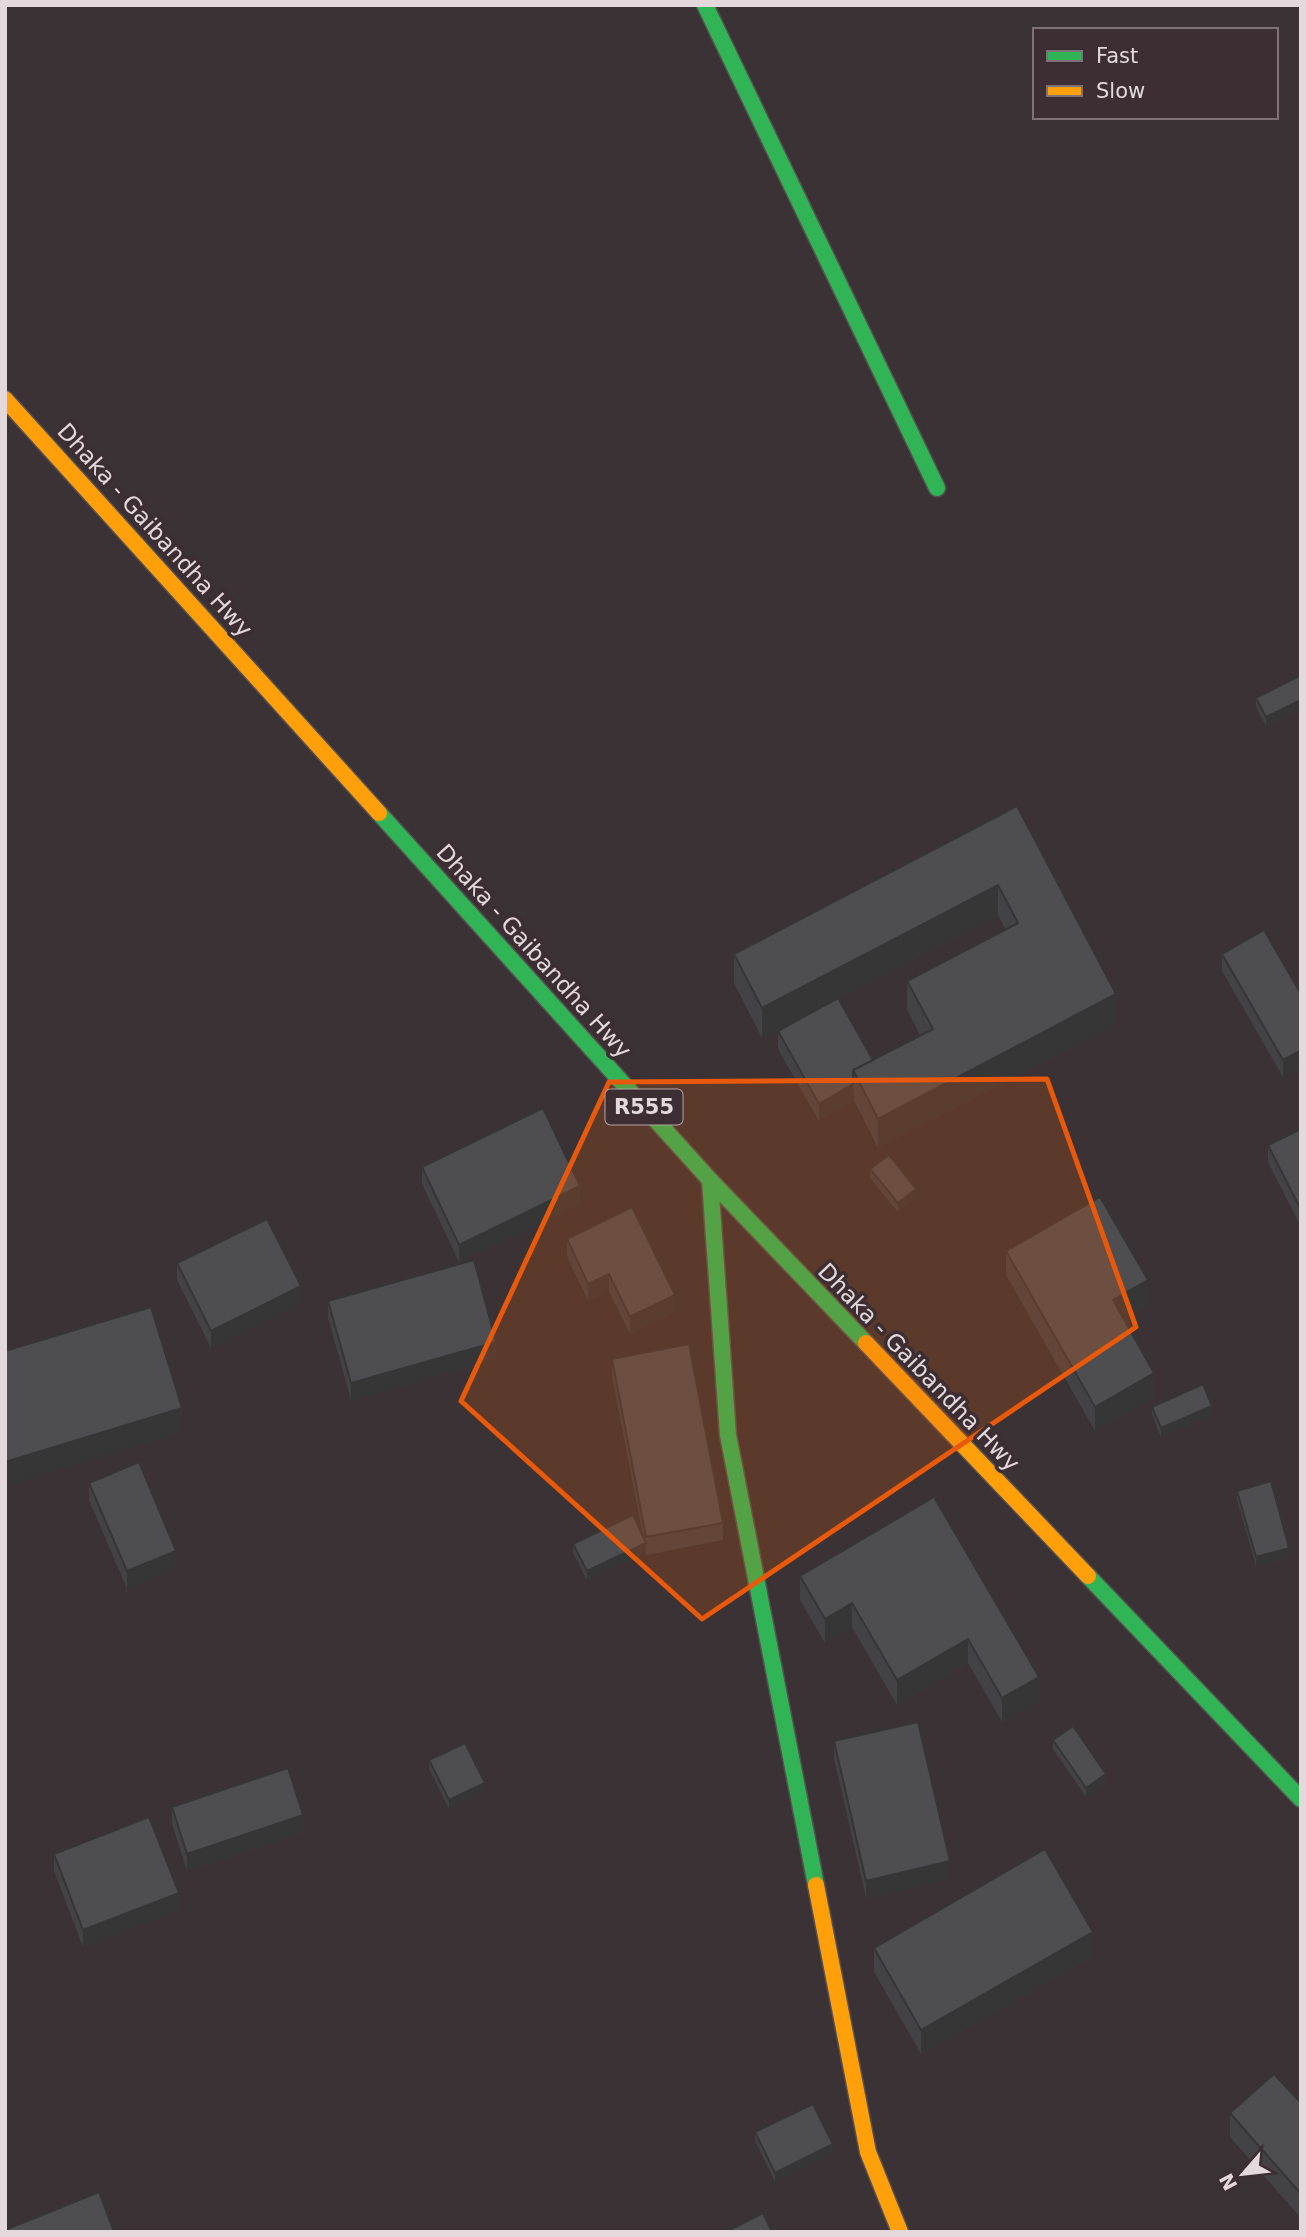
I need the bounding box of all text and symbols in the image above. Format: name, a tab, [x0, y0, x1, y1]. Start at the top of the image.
legend	[1033, 28, 1278, 119]
text: Fast	[1096, 44, 1138, 68]
text: Slow	[1096, 79, 1145, 103]
street label: Dhaka - Gaibandha Hwy	[52, 418, 258, 642]
street label: Dhaka - Gaibandha Hwy	[431, 839, 637, 1063]
road number: R555	[606, 1090, 682, 1124]
street label: Dhaka - Gaibandha Hwy	[813, 1258, 1025, 1476]
north arrow	[1208, 2139, 1278, 2209]
text: N	[1215, 2170, 1241, 2194]

